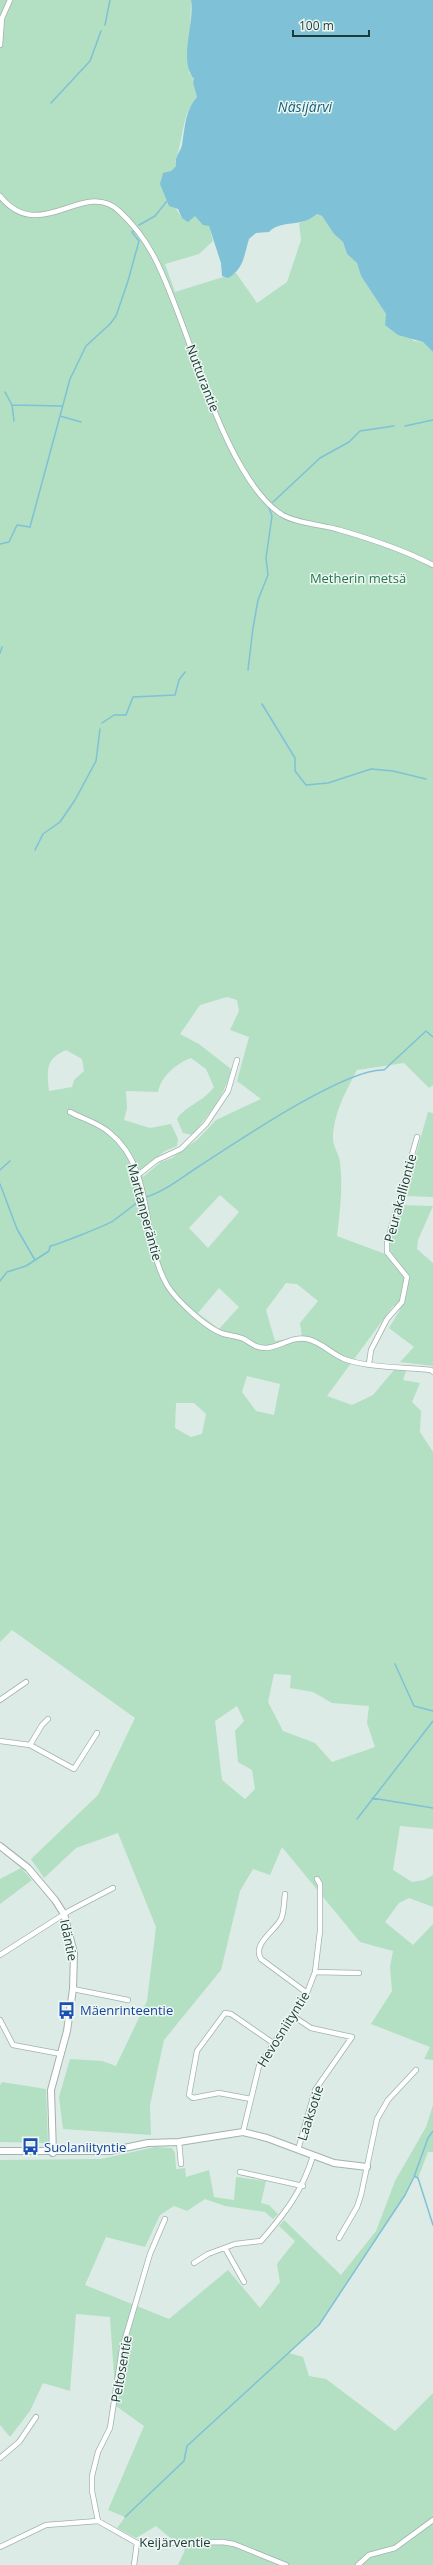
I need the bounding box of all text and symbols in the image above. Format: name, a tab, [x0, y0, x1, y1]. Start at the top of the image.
scale bar	[293, 12, 369, 38]
text: 100 m	[299, 17, 334, 34]
water label: Näsijärvi	[278, 97, 333, 116]
street label: Nutturantie	[182, 342, 224, 414]
park label: Metherin metsä	[310, 569, 406, 587]
street label: Peurakalliontie	[380, 1152, 420, 1244]
street label: Marttanperäntie	[123, 1162, 167, 1262]
street label: Idäntie	[56, 1918, 82, 1962]
street label: Hevosniityntie	[253, 1988, 313, 2070]
bus stop icon: Mäenrinteentie	[57, 2000, 77, 2020]
place label: Mäenrinteentie	[80, 2001, 173, 2019]
street label: Laaksotie	[293, 2083, 327, 2143]
bus stop icon: Suolaniityntie	[21, 2137, 41, 2157]
place label: Suolaniityntie	[44, 2138, 126, 2156]
street label: Peltosentie	[106, 2334, 136, 2404]
street label: Keijärventie	[139, 2533, 211, 2551]

